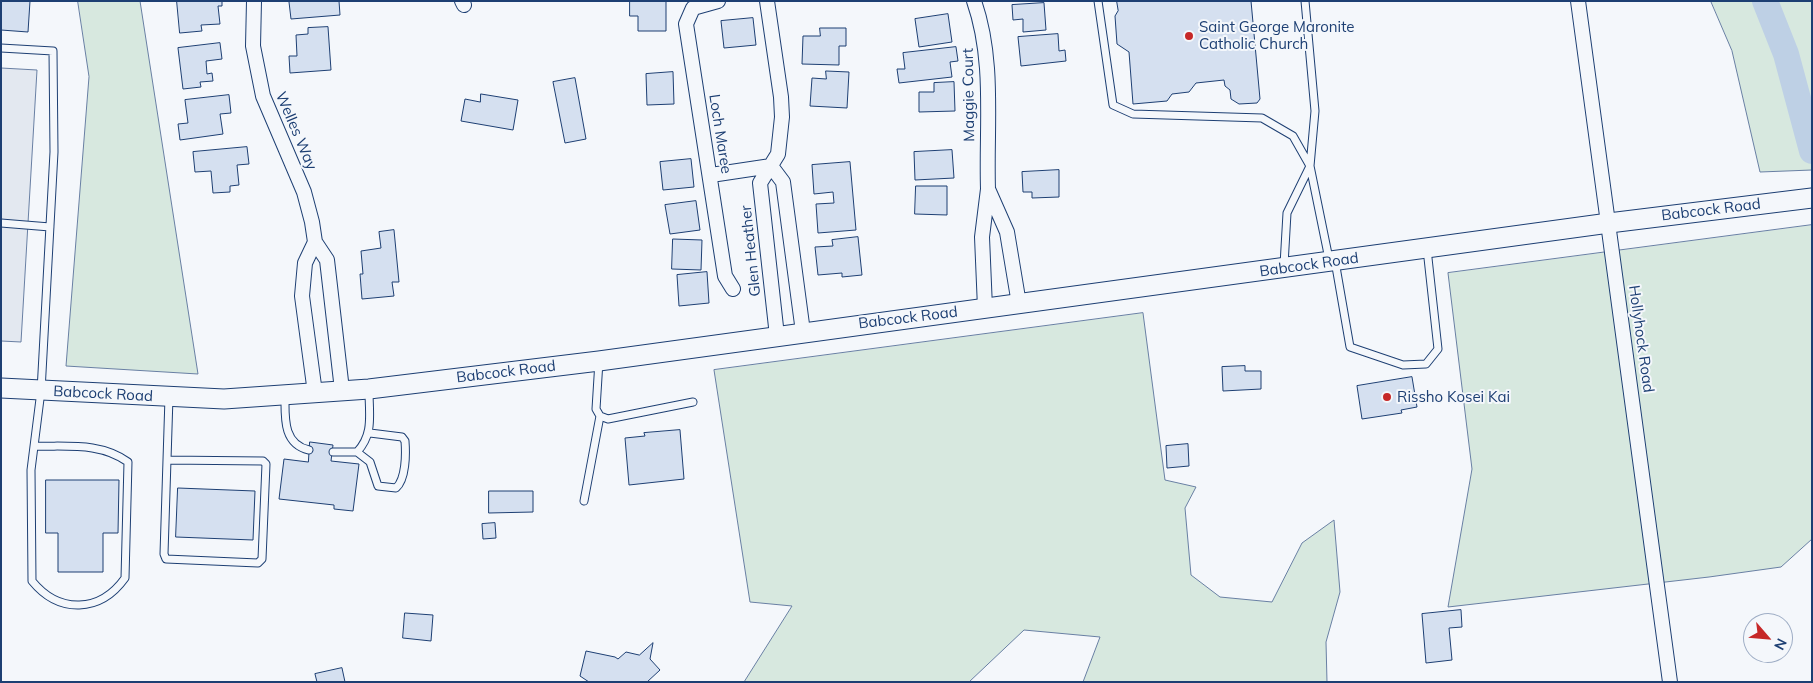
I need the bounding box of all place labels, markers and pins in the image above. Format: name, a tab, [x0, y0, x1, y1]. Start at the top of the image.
place label: Saint George Maronite Catholic Church	[1199, 18, 1355, 53]
marker: Saint George Maronite Catholic Church	[1183, 30, 1195, 42]
place label: Rissho Kosei Kai	[1397, 388, 1510, 406]
marker: Rissho Kosei Kai	[1381, 391, 1393, 403]

